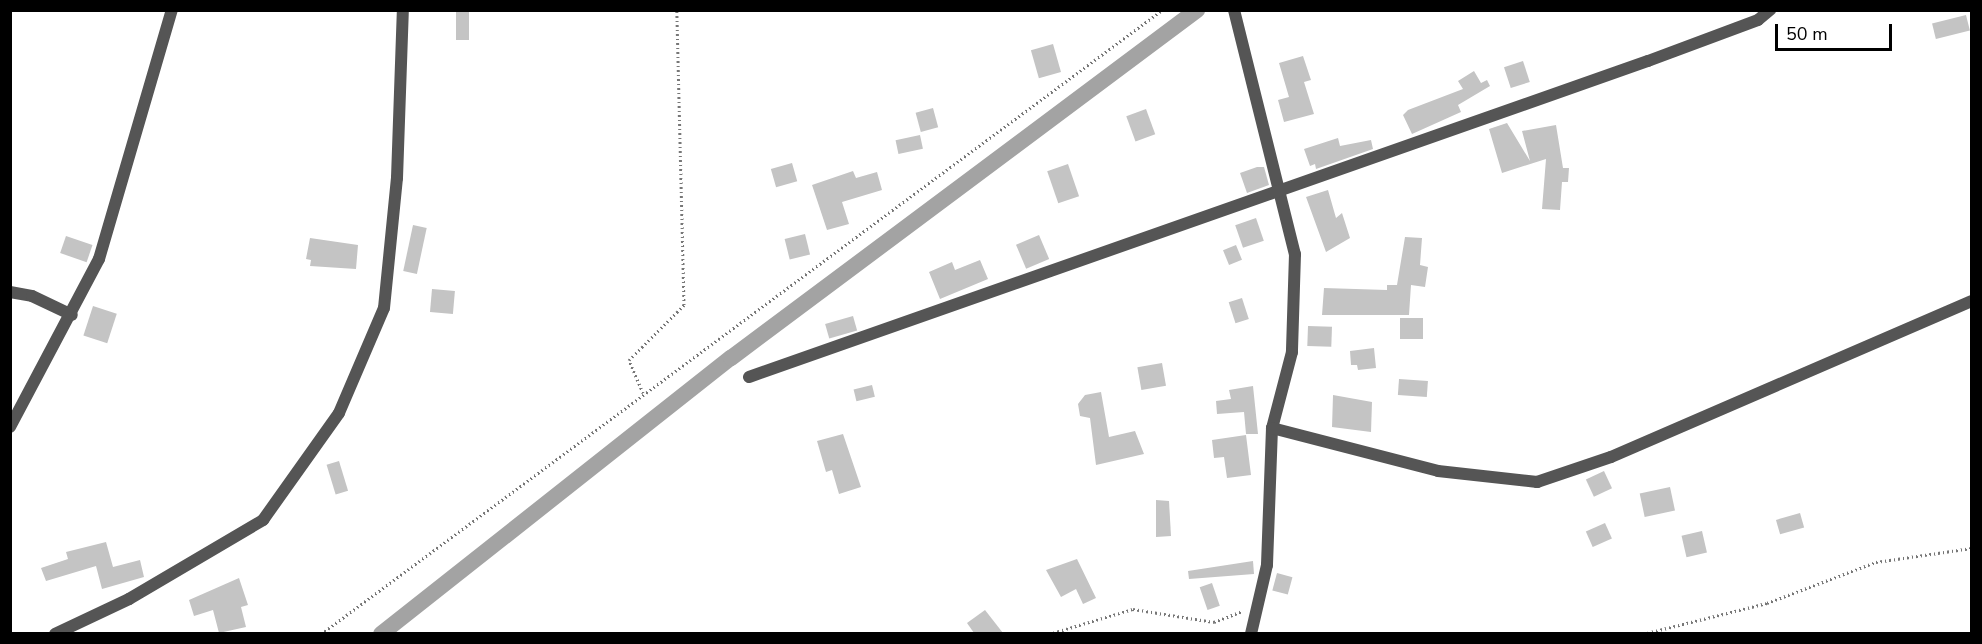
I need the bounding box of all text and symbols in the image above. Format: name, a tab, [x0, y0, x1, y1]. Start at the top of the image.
scale bar	[1778, 12, 1895, 50]
text: 50 m	[1786, 22, 1828, 46]

